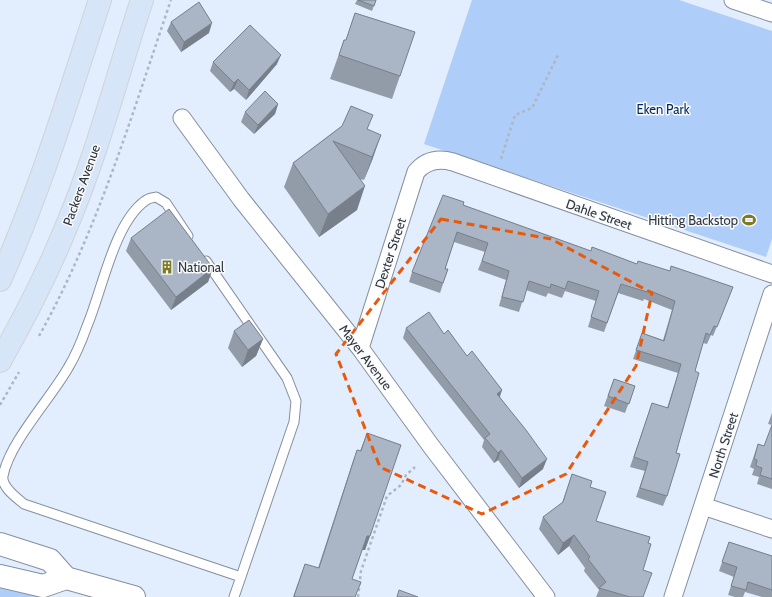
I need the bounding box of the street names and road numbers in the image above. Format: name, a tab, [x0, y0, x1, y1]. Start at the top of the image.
street label: Packers Avenue	[59, 142, 103, 228]
street label: Dahle Street	[564, 195, 635, 233]
street label: Dexter Street	[371, 215, 409, 290]
street label: Mayer Avenue	[336, 321, 396, 393]
street label: North Street	[705, 410, 741, 480]

